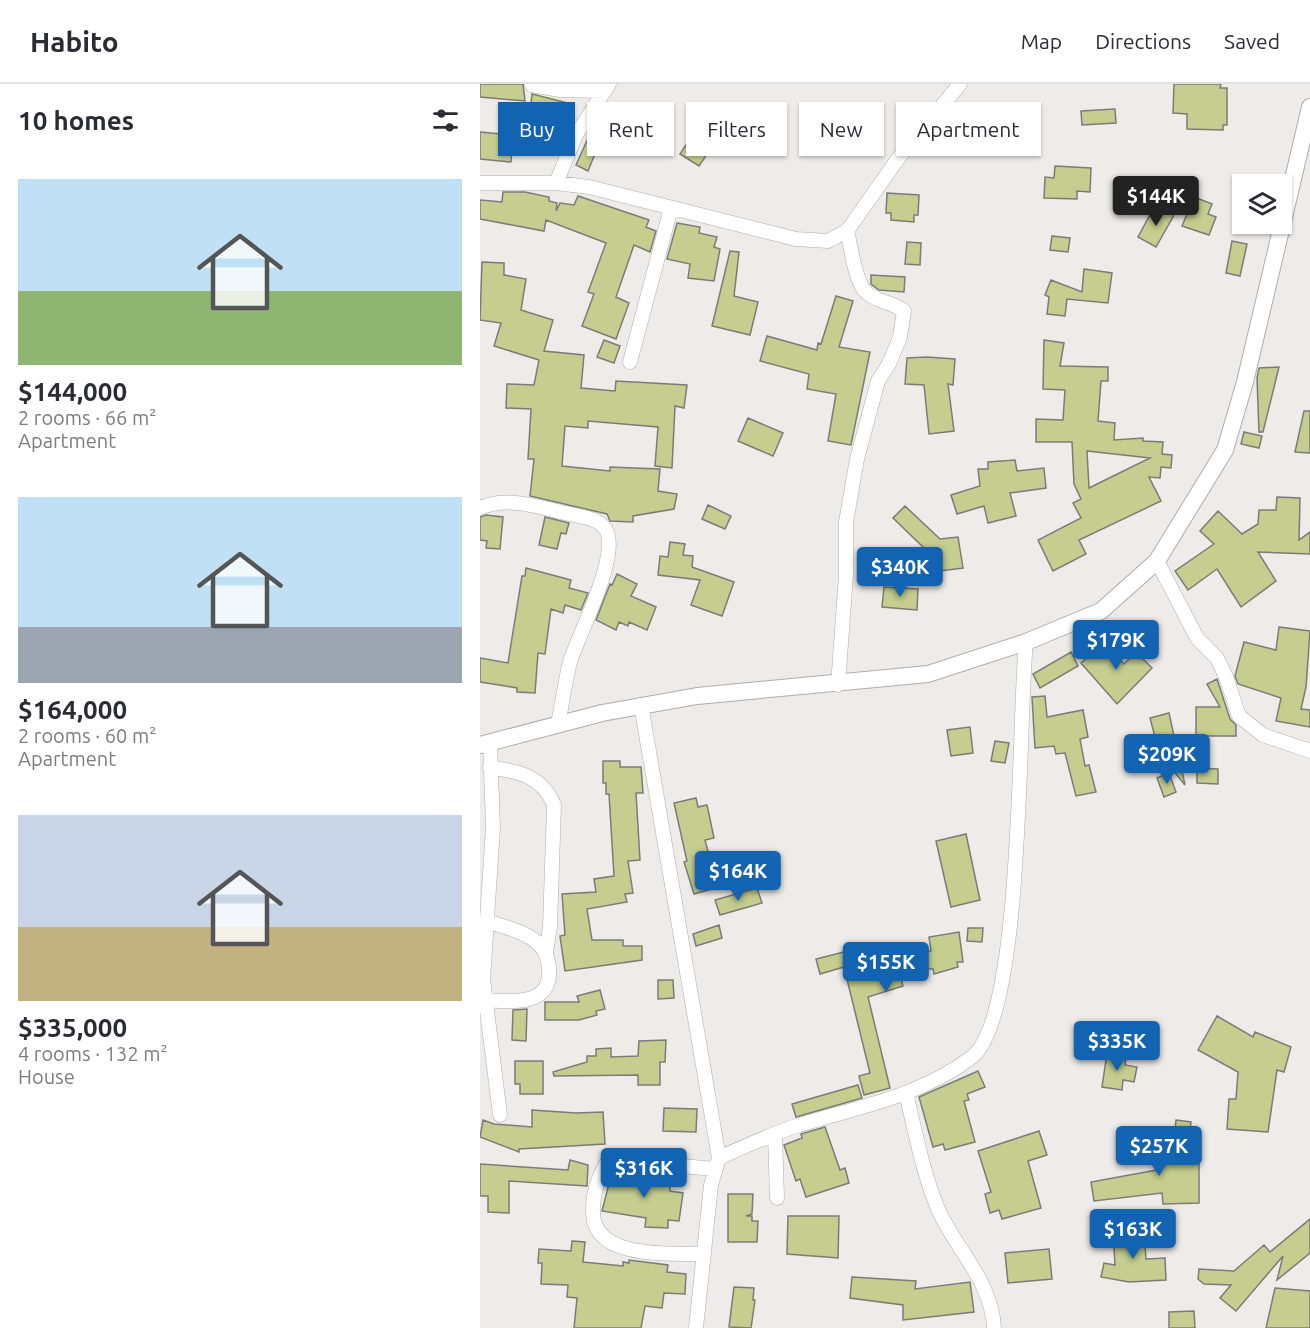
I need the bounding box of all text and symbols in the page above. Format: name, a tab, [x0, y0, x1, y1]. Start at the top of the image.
text: Habito	[30, 26, 119, 57]
text: Map	[1021, 29, 1062, 53]
text: Directions	[1095, 29, 1191, 53]
text: Saved	[1224, 29, 1280, 53]
chip: Buy	[498, 102, 575, 156]
chip: Rent	[587, 102, 674, 156]
chip: Filters	[686, 102, 787, 156]
chip: New	[799, 102, 884, 156]
chip: Apartment	[896, 102, 1041, 156]
icon: filters	[429, 104, 462, 137]
text: 10 homes	[18, 106, 134, 135]
map controls	[1232, 174, 1292, 234]
button: layers	[1232, 174, 1292, 234]
pin: $144K	[1114, 176, 1198, 227]
text: $144K	[1127, 184, 1185, 207]
icon: home	[186, 218, 294, 326]
text: $144,000	[18, 377, 127, 406]
text: 2 rooms · 66 m²	[18, 406, 156, 429]
text: Apartment	[18, 429, 116, 452]
icon: home	[186, 536, 294, 644]
pin: $340K	[858, 547, 942, 598]
text: $340K	[871, 555, 929, 578]
pin: $179K	[1074, 620, 1158, 671]
text: $179K	[1087, 628, 1145, 651]
text: $164,000	[18, 695, 127, 724]
text: 2 rooms · 60 m²	[18, 724, 156, 747]
pin: $209K	[1125, 734, 1209, 785]
text: $209K	[1138, 742, 1196, 765]
text: Apartment	[18, 747, 116, 770]
pin: $164K	[696, 851, 780, 902]
icon: home	[186, 854, 294, 962]
text: $164K	[709, 859, 767, 882]
pin: $155K	[844, 942, 928, 993]
text: $155K	[857, 950, 915, 973]
text: $335,000	[18, 1013, 127, 1042]
pin: $335K	[1075, 1021, 1159, 1072]
text: $335K	[1088, 1029, 1146, 1052]
text: 4 rooms · 132 m²	[18, 1042, 168, 1065]
text: House	[18, 1065, 75, 1088]
pin: $257K	[1117, 1126, 1201, 1177]
text: $257K	[1130, 1134, 1188, 1157]
pin: $316K	[602, 1148, 686, 1199]
text: $316K	[615, 1156, 673, 1179]
pin: $163K	[1091, 1209, 1175, 1260]
text: $163K	[1104, 1217, 1162, 1240]

